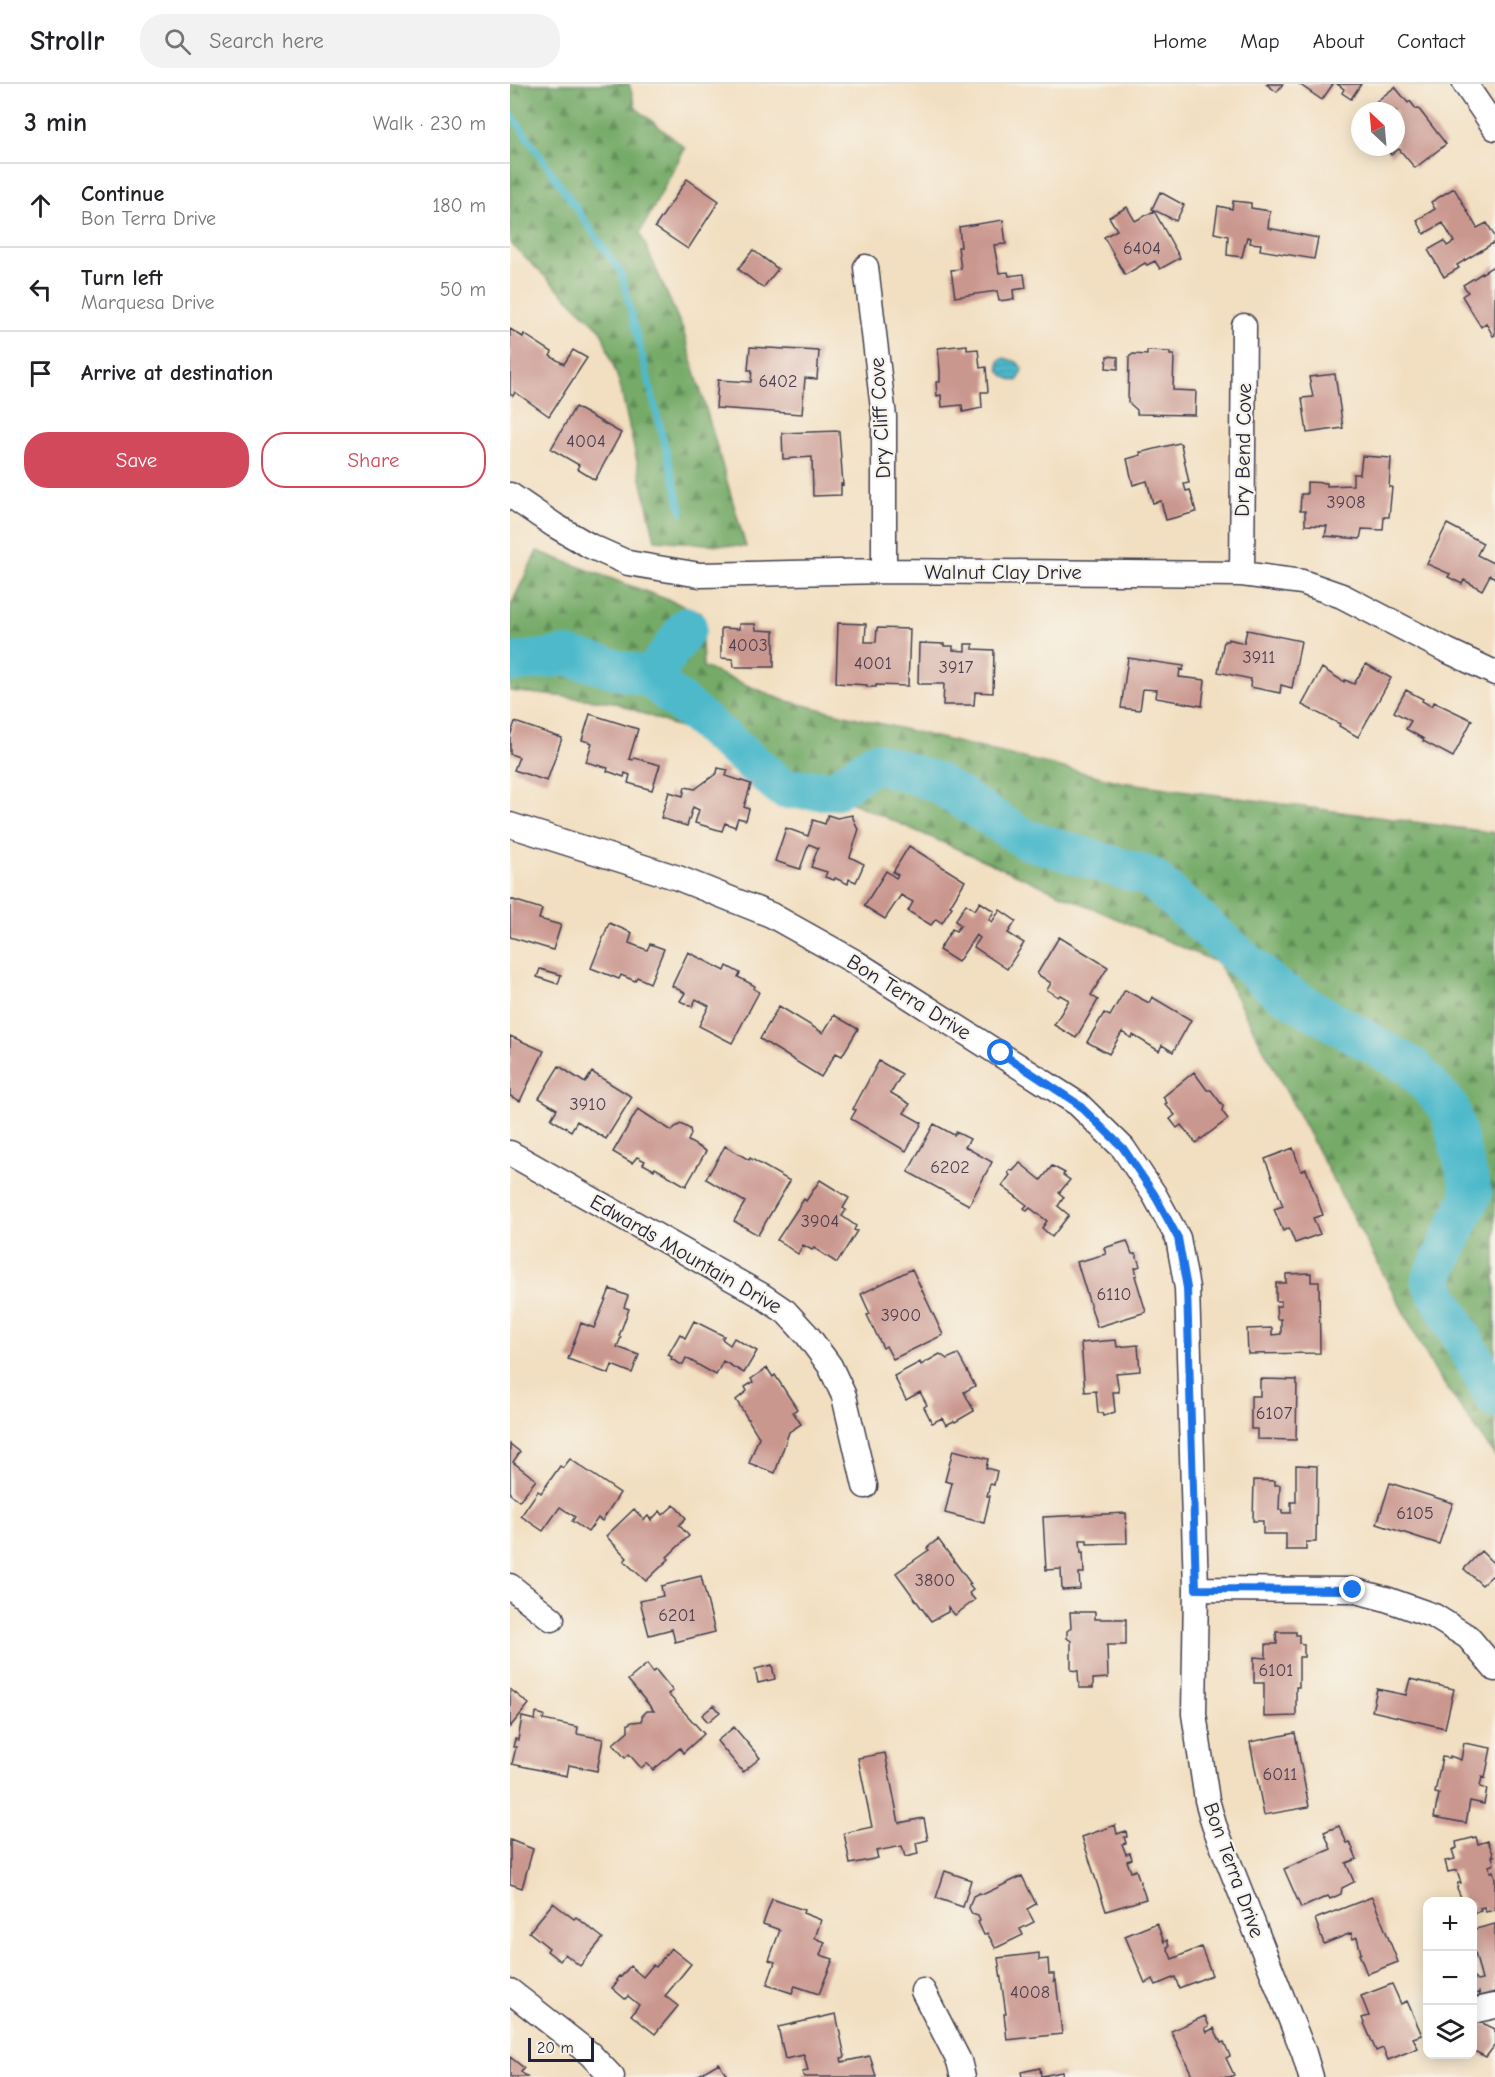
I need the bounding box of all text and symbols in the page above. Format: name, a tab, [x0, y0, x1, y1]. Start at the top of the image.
search box	[140, 14, 560, 68]
text: Strollr	[30, 25, 104, 57]
icon: search	[161, 25, 194, 58]
text: Search here	[209, 28, 324, 54]
text: Home	[1153, 29, 1207, 53]
text: Map	[1240, 29, 1280, 53]
text: About	[1313, 29, 1364, 53]
text: Contact	[1397, 29, 1465, 53]
north arrow	[1351, 102, 1405, 156]
text: 3 min	[24, 108, 87, 138]
text: Walk · 230 m	[373, 112, 486, 135]
text: Continue	[81, 181, 164, 207]
icon: ahead	[24, 189, 57, 222]
text: 180 m	[432, 194, 486, 217]
text: Bon Terra Drive	[81, 207, 216, 230]
house number: 6404	[1123, 238, 1161, 259]
text: Turn left	[81, 265, 163, 291]
icon: left	[24, 273, 57, 306]
text: 50 m	[440, 278, 486, 301]
text: Marquesa Drive	[81, 291, 215, 314]
icon: arrive	[24, 357, 57, 390]
street label: Dry Cliff Cove	[865, 357, 895, 479]
text: Arrive at destination	[81, 360, 273, 386]
house number: 6402	[759, 371, 797, 392]
street label: Dry Bend Cove	[1230, 383, 1256, 517]
house number: 4004	[566, 431, 606, 452]
button: Save	[24, 432, 249, 488]
button: Share	[261, 432, 486, 488]
house number: 3908	[1327, 492, 1365, 513]
street label: Walnut Clay Drive	[924, 560, 1082, 584]
house number: 4003	[728, 635, 768, 656]
house number: 3911	[1243, 647, 1275, 668]
house number: 4001	[854, 653, 892, 674]
house number: 3917	[939, 657, 974, 678]
street label: Bon Terra Drive	[842, 949, 976, 1045]
route start	[987, 1039, 1013, 1065]
house number: 3910	[570, 1094, 606, 1115]
house number: 6202	[930, 1157, 970, 1178]
street label: Edwards Mountain Drive	[586, 1189, 786, 1319]
house number: 3904	[801, 1211, 839, 1232]
house number: 6110	[1097, 1284, 1131, 1305]
house number: 3900	[881, 1305, 921, 1326]
house number: 6107	[1256, 1403, 1293, 1424]
house number: 6105	[1396, 1503, 1434, 1524]
house number: 3800	[915, 1570, 955, 1591]
route end	[1339, 1576, 1365, 1602]
house number: 6201	[658, 1605, 696, 1626]
house number: 6101	[1259, 1660, 1293, 1681]
house number: 6011	[1263, 1764, 1297, 1785]
street label: Bon Terra Drive	[1198, 1799, 1270, 1941]
map controls	[1423, 1897, 1477, 2059]
button: +	[1423, 1897, 1477, 1951]
button: −	[1423, 1951, 1477, 2005]
house number: 4008	[1010, 1982, 1050, 2003]
button: layers	[1423, 2005, 1477, 2059]
scale bar	[528, 2035, 594, 2062]
text: 20 m	[537, 2039, 574, 2057]

